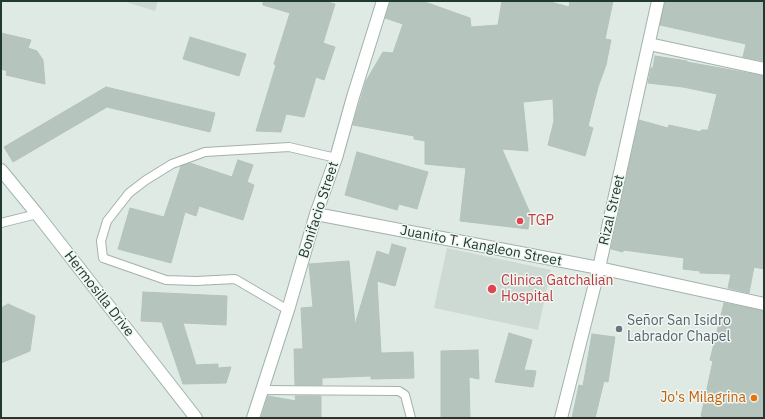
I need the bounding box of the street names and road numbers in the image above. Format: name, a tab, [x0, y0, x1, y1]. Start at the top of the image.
street label: Bonifacio Street	[295, 160, 343, 260]
street label: Rizal Street	[596, 173, 628, 247]
street label: Juanito T. Kangleon Street	[399, 222, 563, 270]
street label: Hermosilla Drive	[60, 248, 138, 340]

